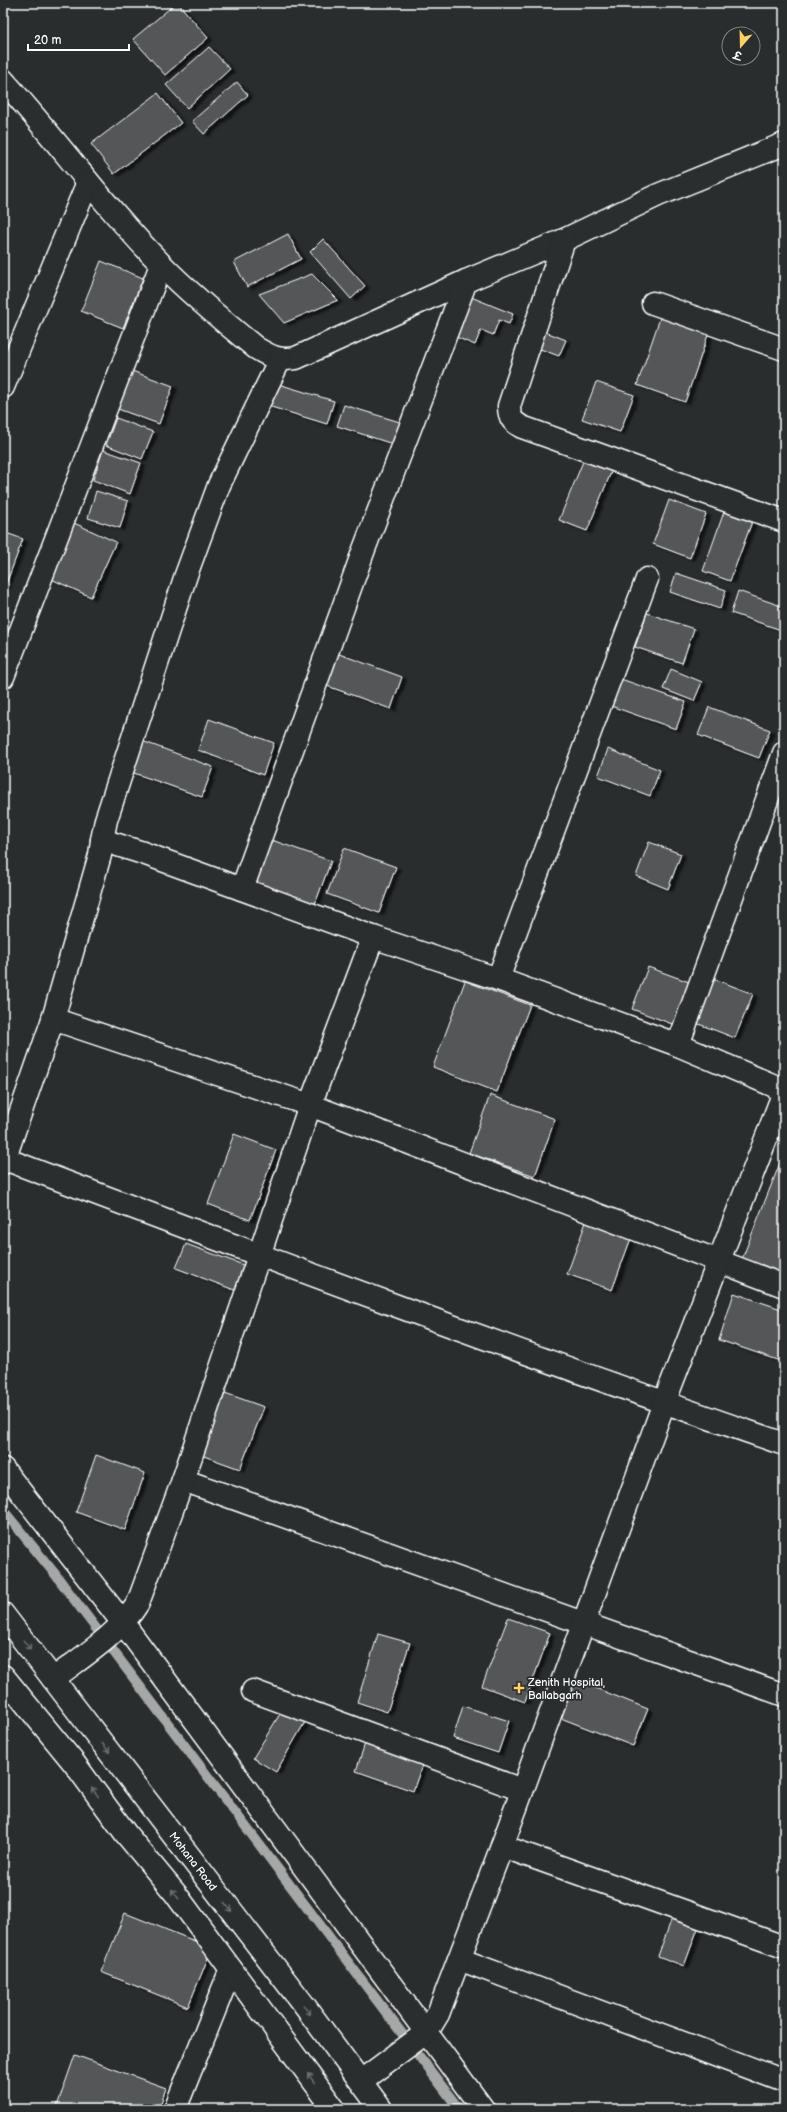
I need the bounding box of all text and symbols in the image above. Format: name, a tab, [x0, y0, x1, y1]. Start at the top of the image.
scale bar	[28, 26, 129, 52]
north arrow	[721, 26, 761, 66]
text: 20 m	[34, 33, 61, 48]
text: उ	[731, 47, 744, 63]
one-way arrow	[23, 1640, 31, 1651]
place label: Zenith Hospital, Ballabgarh	[527, 1676, 605, 1702]
marker: Zenith Hospital, Ballabgarh	[513, 1682, 525, 1694]
one-way arrow	[102, 1743, 110, 1754]
one-way arrow	[91, 1787, 99, 1798]
street label: Mohana Road	[167, 1829, 220, 1893]
one-way arrow	[171, 1889, 180, 1900]
one-way arrow	[224, 1901, 232, 1912]
one-way arrow	[303, 2004, 312, 2015]
one-way arrow	[307, 2072, 315, 2083]

